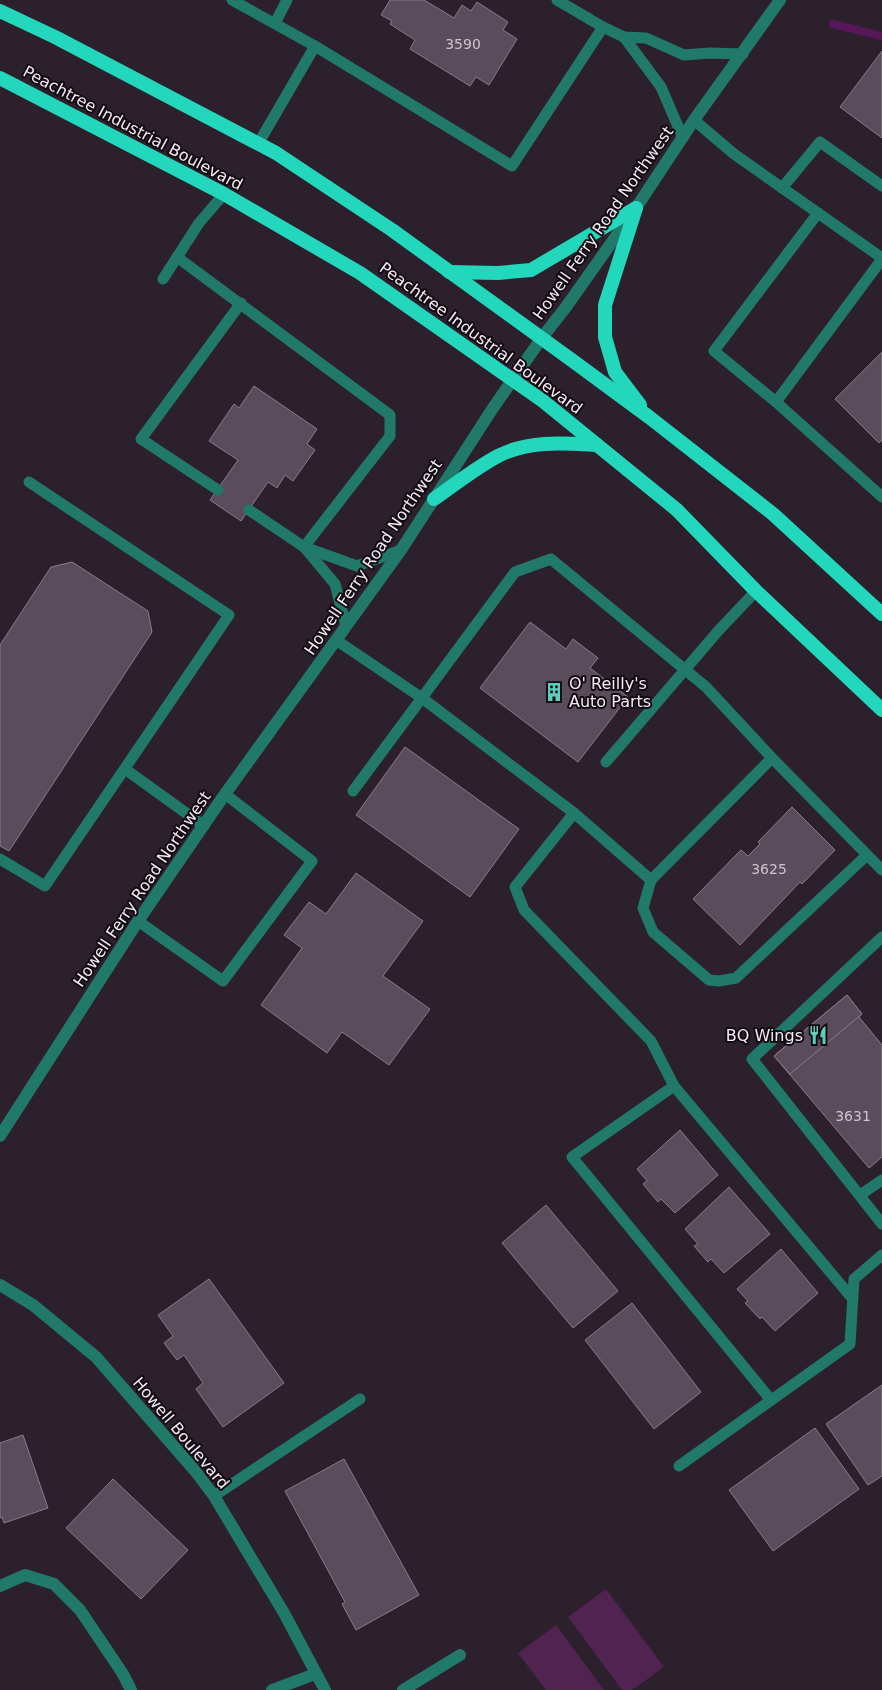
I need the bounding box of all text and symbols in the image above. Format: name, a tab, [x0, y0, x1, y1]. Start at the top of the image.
house number: 3590	[445, 36, 481, 52]
street label: Peachtree Industrial Boulevard	[20, 62, 246, 194]
street label: Howell Ferry Road Northwest	[529, 123, 677, 323]
street label: Peachtree Industrial Boulevard	[376, 258, 586, 418]
street label: Howell Ferry Road Northwest	[300, 456, 446, 658]
place label: O' Reilly's Auto Parts	[569, 674, 651, 711]
building icon: O' Reilly's Auto Parts	[543, 681, 565, 703]
street label: Howell Ferry Road Northwest	[69, 788, 215, 990]
house number: 3625	[751, 861, 787, 877]
restaurant icon: BQ Wings	[807, 1024, 829, 1046]
place label: BQ Wings	[726, 1026, 803, 1045]
house number: 3631	[835, 1108, 871, 1124]
street label: Howell Boulevard	[129, 1373, 233, 1493]

